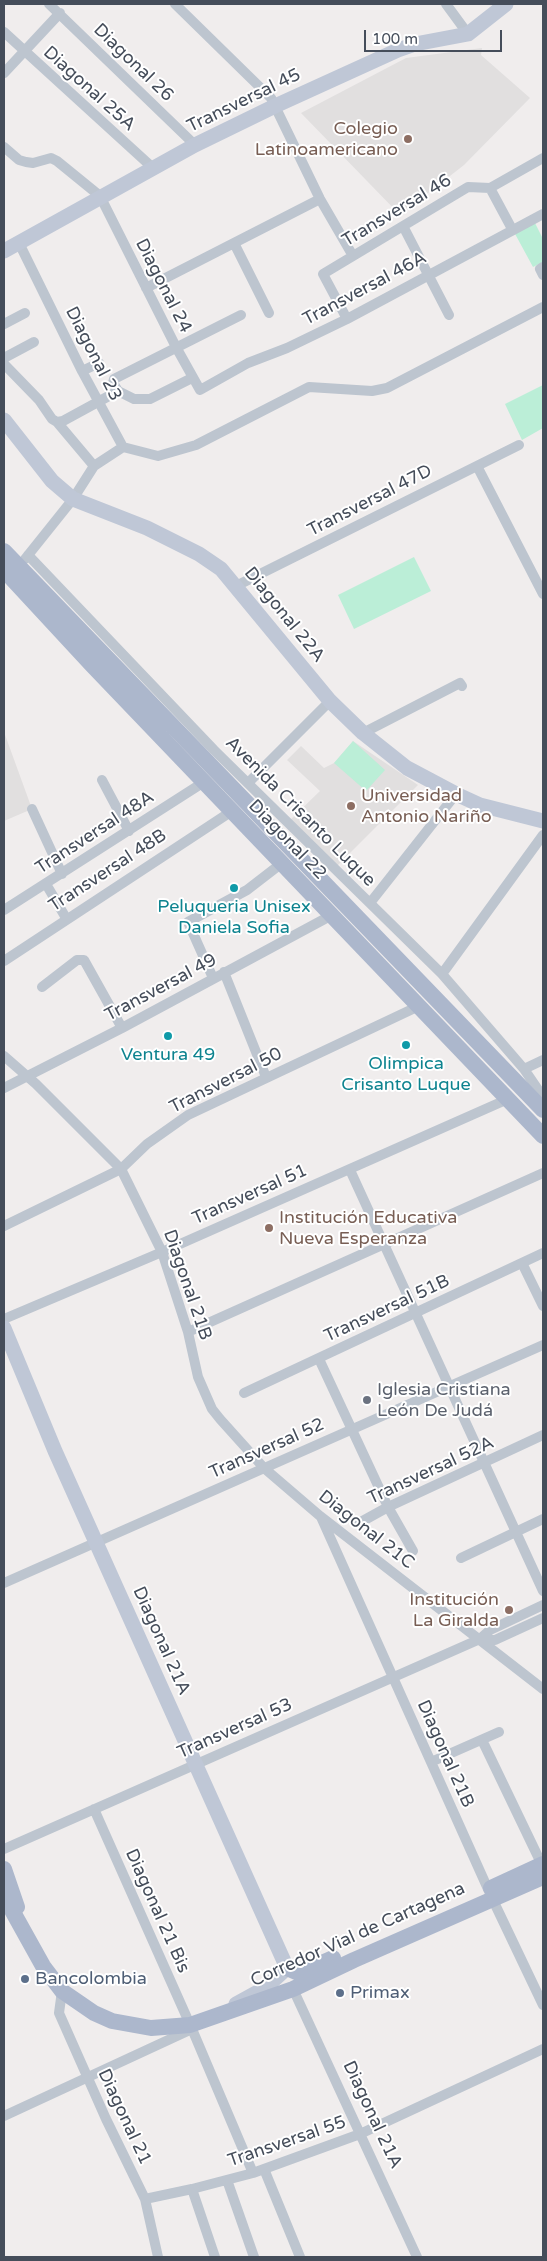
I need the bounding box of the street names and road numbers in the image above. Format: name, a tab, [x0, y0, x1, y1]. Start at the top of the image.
street label: Diagonal 26	[88, 19, 178, 107]
street label: Diagonal 25A	[38, 42, 140, 136]
street label: Transversal 45	[184, 64, 304, 138]
street label: Transversal 46	[339, 170, 455, 252]
street label: Diagonal 24	[130, 235, 196, 337]
street label: Transversal 46A	[300, 247, 430, 331]
street label: Diagonal 23	[60, 303, 126, 405]
street label: Transversal 47D	[304, 460, 436, 542]
street label: Diagonal 22A	[239, 563, 329, 667]
street label: Avenida Crisanto Luque	[220, 732, 380, 892]
street label: Transversal 48A	[32, 787, 158, 879]
street label: Diagonal 22	[243, 795, 331, 885]
street label: Transversal 48B	[45, 825, 171, 917]
street label: Transversal 49	[101, 949, 221, 1027]
street label: Transversal 50	[166, 1043, 286, 1119]
street label: Transversal 51	[189, 1160, 311, 1230]
street label: Diagonal 21B	[158, 1227, 216, 1343]
street label: Transversal 51B	[321, 1270, 453, 1348]
street label: Transversal 52	[206, 1414, 328, 1484]
street label: Transversal 52A	[364, 1432, 498, 1510]
street label: Diagonal 21C	[314, 1486, 418, 1574]
street label: Diagonal 21A	[127, 1583, 195, 1699]
street label: Transversal 53	[174, 1694, 296, 1764]
street label: Diagonal 21B	[412, 1697, 478, 1811]
street label: Diagonal 21 Bis	[120, 1846, 194, 1976]
street label: Corredor Vial de Cartagena	[248, 1878, 468, 1992]
street label: Diagonal 21A	[338, 2058, 406, 2172]
street label: Diagonal 21	[92, 2066, 156, 2168]
street label: Transversal 55	[225, 2112, 349, 2172]

